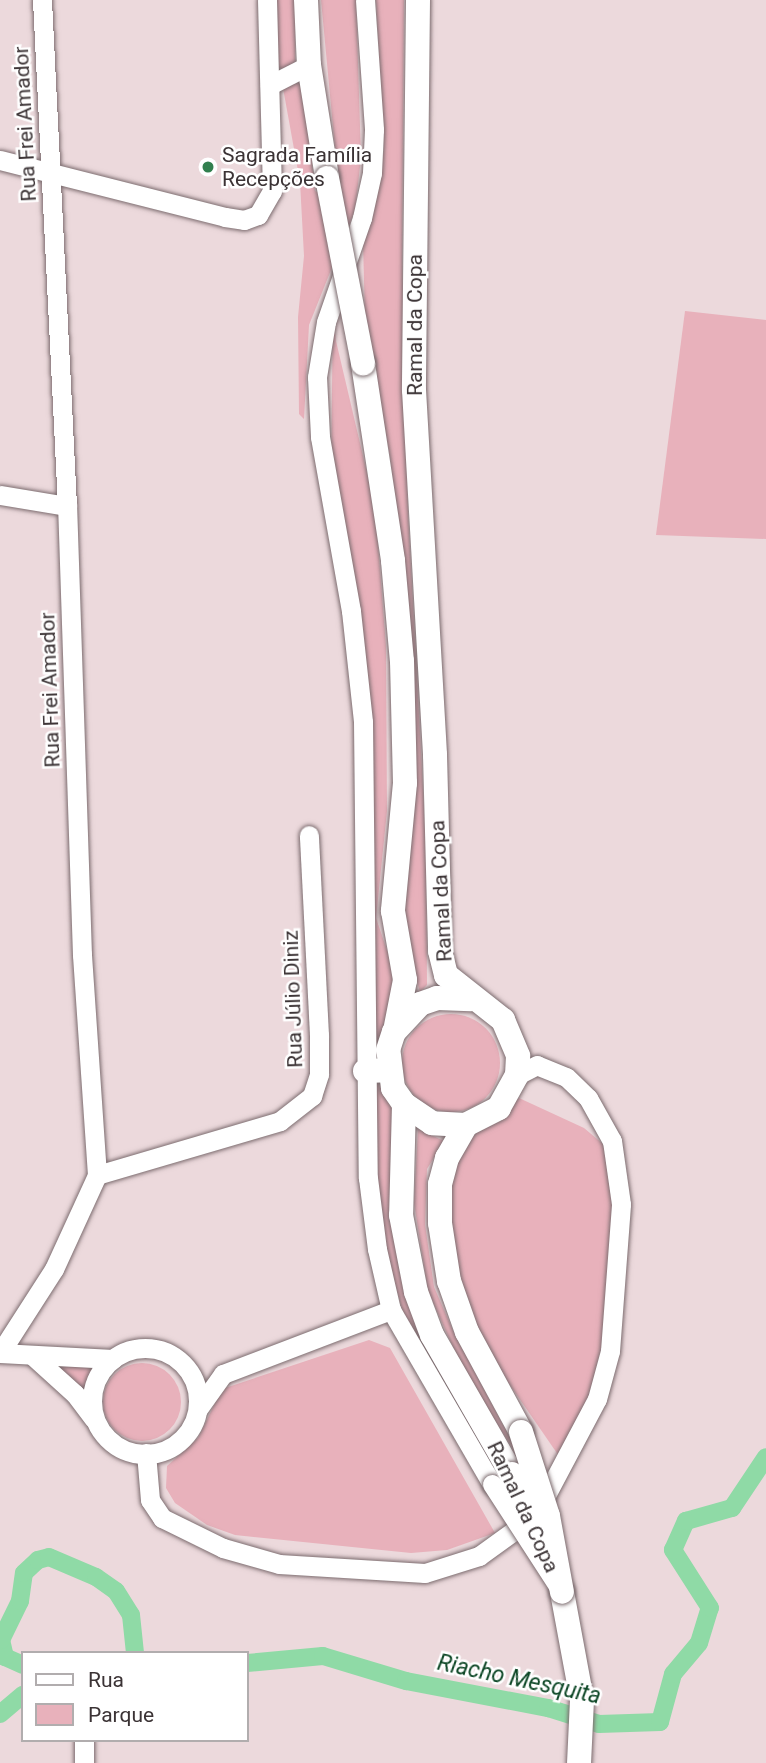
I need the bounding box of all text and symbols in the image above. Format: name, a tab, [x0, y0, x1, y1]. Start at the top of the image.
street label: Rua Frei Amador	[8, 46, 42, 202]
place label: Sagrada Família Recepções	[222, 142, 372, 192]
marker: Sagrada Família Recepções	[200, 159, 216, 175]
street label: Ramal da Copa	[402, 254, 428, 396]
street label: Rua Frei Amador	[35, 612, 65, 768]
street label: Ramal da Copa	[425, 820, 457, 962]
street label: Rua Júlio Diniz	[278, 930, 308, 1068]
street label: Ramal da Copa	[482, 1437, 564, 1577]
water label: Riacho Mesquita	[435, 1649, 603, 1711]
legend	[21, 1651, 248, 1742]
text: Rua	[88, 1668, 124, 1692]
text: Parque	[88, 1703, 154, 1727]

